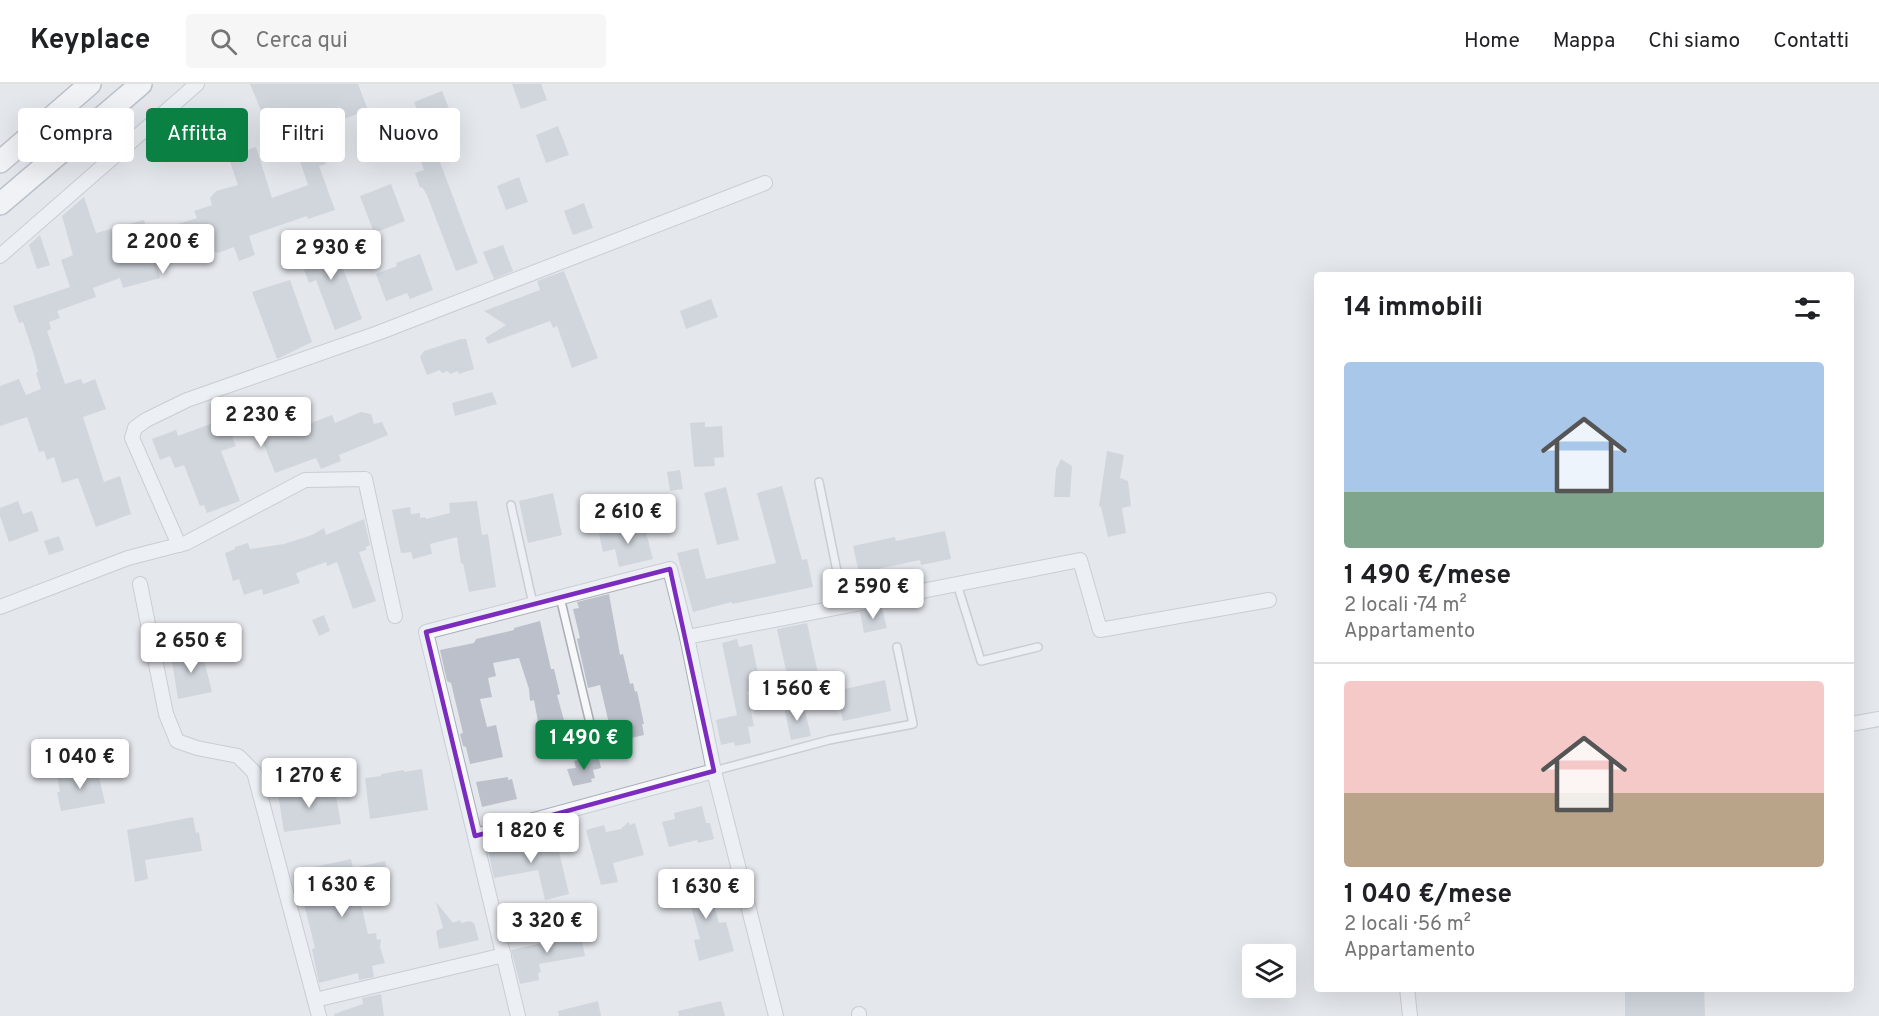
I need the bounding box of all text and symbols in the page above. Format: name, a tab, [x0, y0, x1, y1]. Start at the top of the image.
search box	[186, 14, 606, 68]
text: Keyplace	[30, 23, 150, 59]
icon: search	[207, 25, 240, 58]
text: Cerca qui	[255, 28, 348, 55]
text: Home	[1464, 28, 1520, 55]
text: Mappa	[1553, 28, 1615, 55]
text: Chi siamo	[1648, 28, 1740, 55]
text: Contatti	[1773, 28, 1849, 55]
chip: Compra	[18, 108, 134, 162]
chip: Affitta	[146, 108, 248, 162]
chip: Filtri	[260, 108, 345, 162]
chip: Nuovo	[357, 108, 460, 162]
pin: 2 200 €	[108, 224, 218, 275]
text: 2 200 €	[126, 230, 200, 256]
pin: 2 930 €	[276, 230, 386, 281]
text: 2 930 €	[295, 236, 367, 262]
text: 14 immobili	[1344, 292, 1483, 325]
icon: filters	[1791, 292, 1824, 325]
pin: 2 230 €	[206, 397, 316, 448]
icon: home	[1530, 401, 1638, 509]
text: 2 230 €	[225, 403, 297, 429]
pin: 2 610 €	[573, 494, 683, 545]
text: 2 610 €	[594, 500, 662, 526]
text: 1 490 €/mese	[1344, 560, 1511, 593]
pin: 2 590 €	[818, 569, 928, 620]
text: 2 590 €	[837, 575, 909, 601]
text: 2 locali · 74 m²	[1344, 593, 1467, 619]
text: Appartamento	[1344, 619, 1475, 645]
pin: 2 650 €	[136, 623, 246, 674]
text: 2 650 €	[155, 629, 227, 655]
pin: 1 560 €	[742, 671, 852, 722]
text: 1 560 €	[763, 677, 831, 703]
pin: 1 490 €	[529, 720, 639, 771]
icon: home	[1530, 720, 1638, 828]
text: 1 490 €	[549, 726, 619, 752]
pin: 1 040 €	[25, 739, 135, 790]
text: 1 040 €	[45, 745, 115, 771]
pin: 1 270 €	[254, 758, 364, 809]
text: 1 270 €	[276, 764, 342, 790]
pin: 1 820 €	[476, 813, 586, 864]
text: 1 820 €	[497, 819, 565, 845]
pin: 1 630 €	[287, 867, 397, 918]
pin: 1 630 €	[651, 869, 761, 920]
text: 1 630 €	[308, 873, 376, 899]
text: 1 630 €	[672, 875, 740, 901]
text: 1 040 €/mese	[1344, 879, 1512, 912]
pin: 3 320 €	[492, 903, 602, 954]
text: 3 320 €	[511, 909, 583, 935]
text: 2 locali · 56 m²	[1344, 912, 1471, 938]
text: Appartamento	[1344, 938, 1475, 964]
map controls	[1242, 944, 1296, 998]
button: layers	[1242, 944, 1296, 998]

